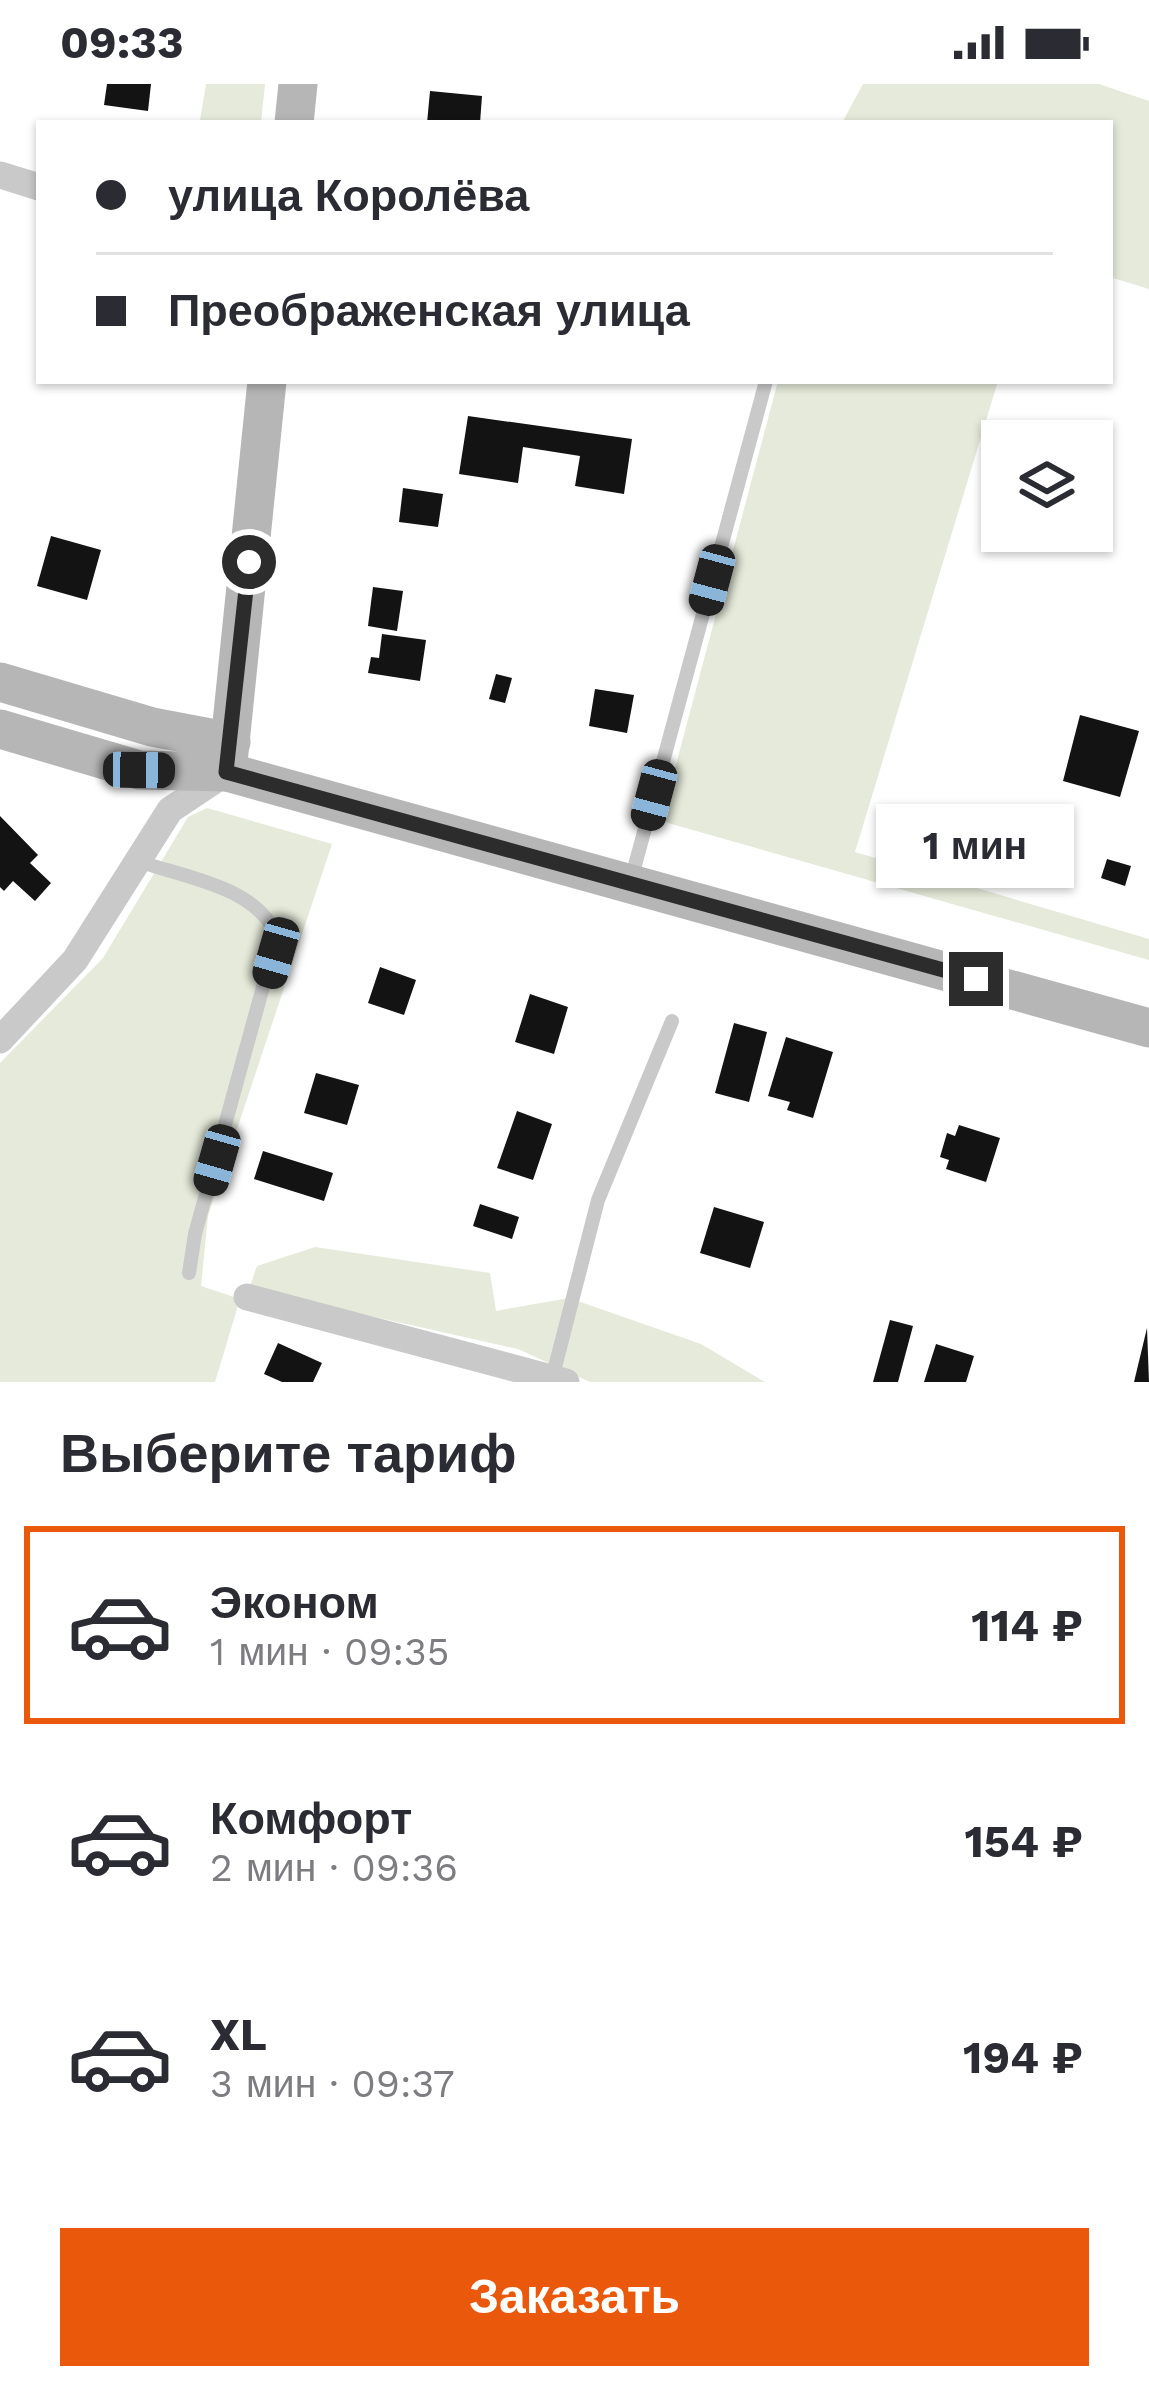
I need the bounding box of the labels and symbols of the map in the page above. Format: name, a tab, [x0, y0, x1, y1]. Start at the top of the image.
route start	[222, 535, 276, 589]
car	[685, 541, 739, 619]
car	[103, 751, 175, 789]
car	[627, 756, 681, 834]
callout: 1 мин	[877, 805, 1075, 889]
car	[249, 913, 303, 993]
route end	[949, 952, 1003, 1006]
car	[190, 1120, 244, 1200]

